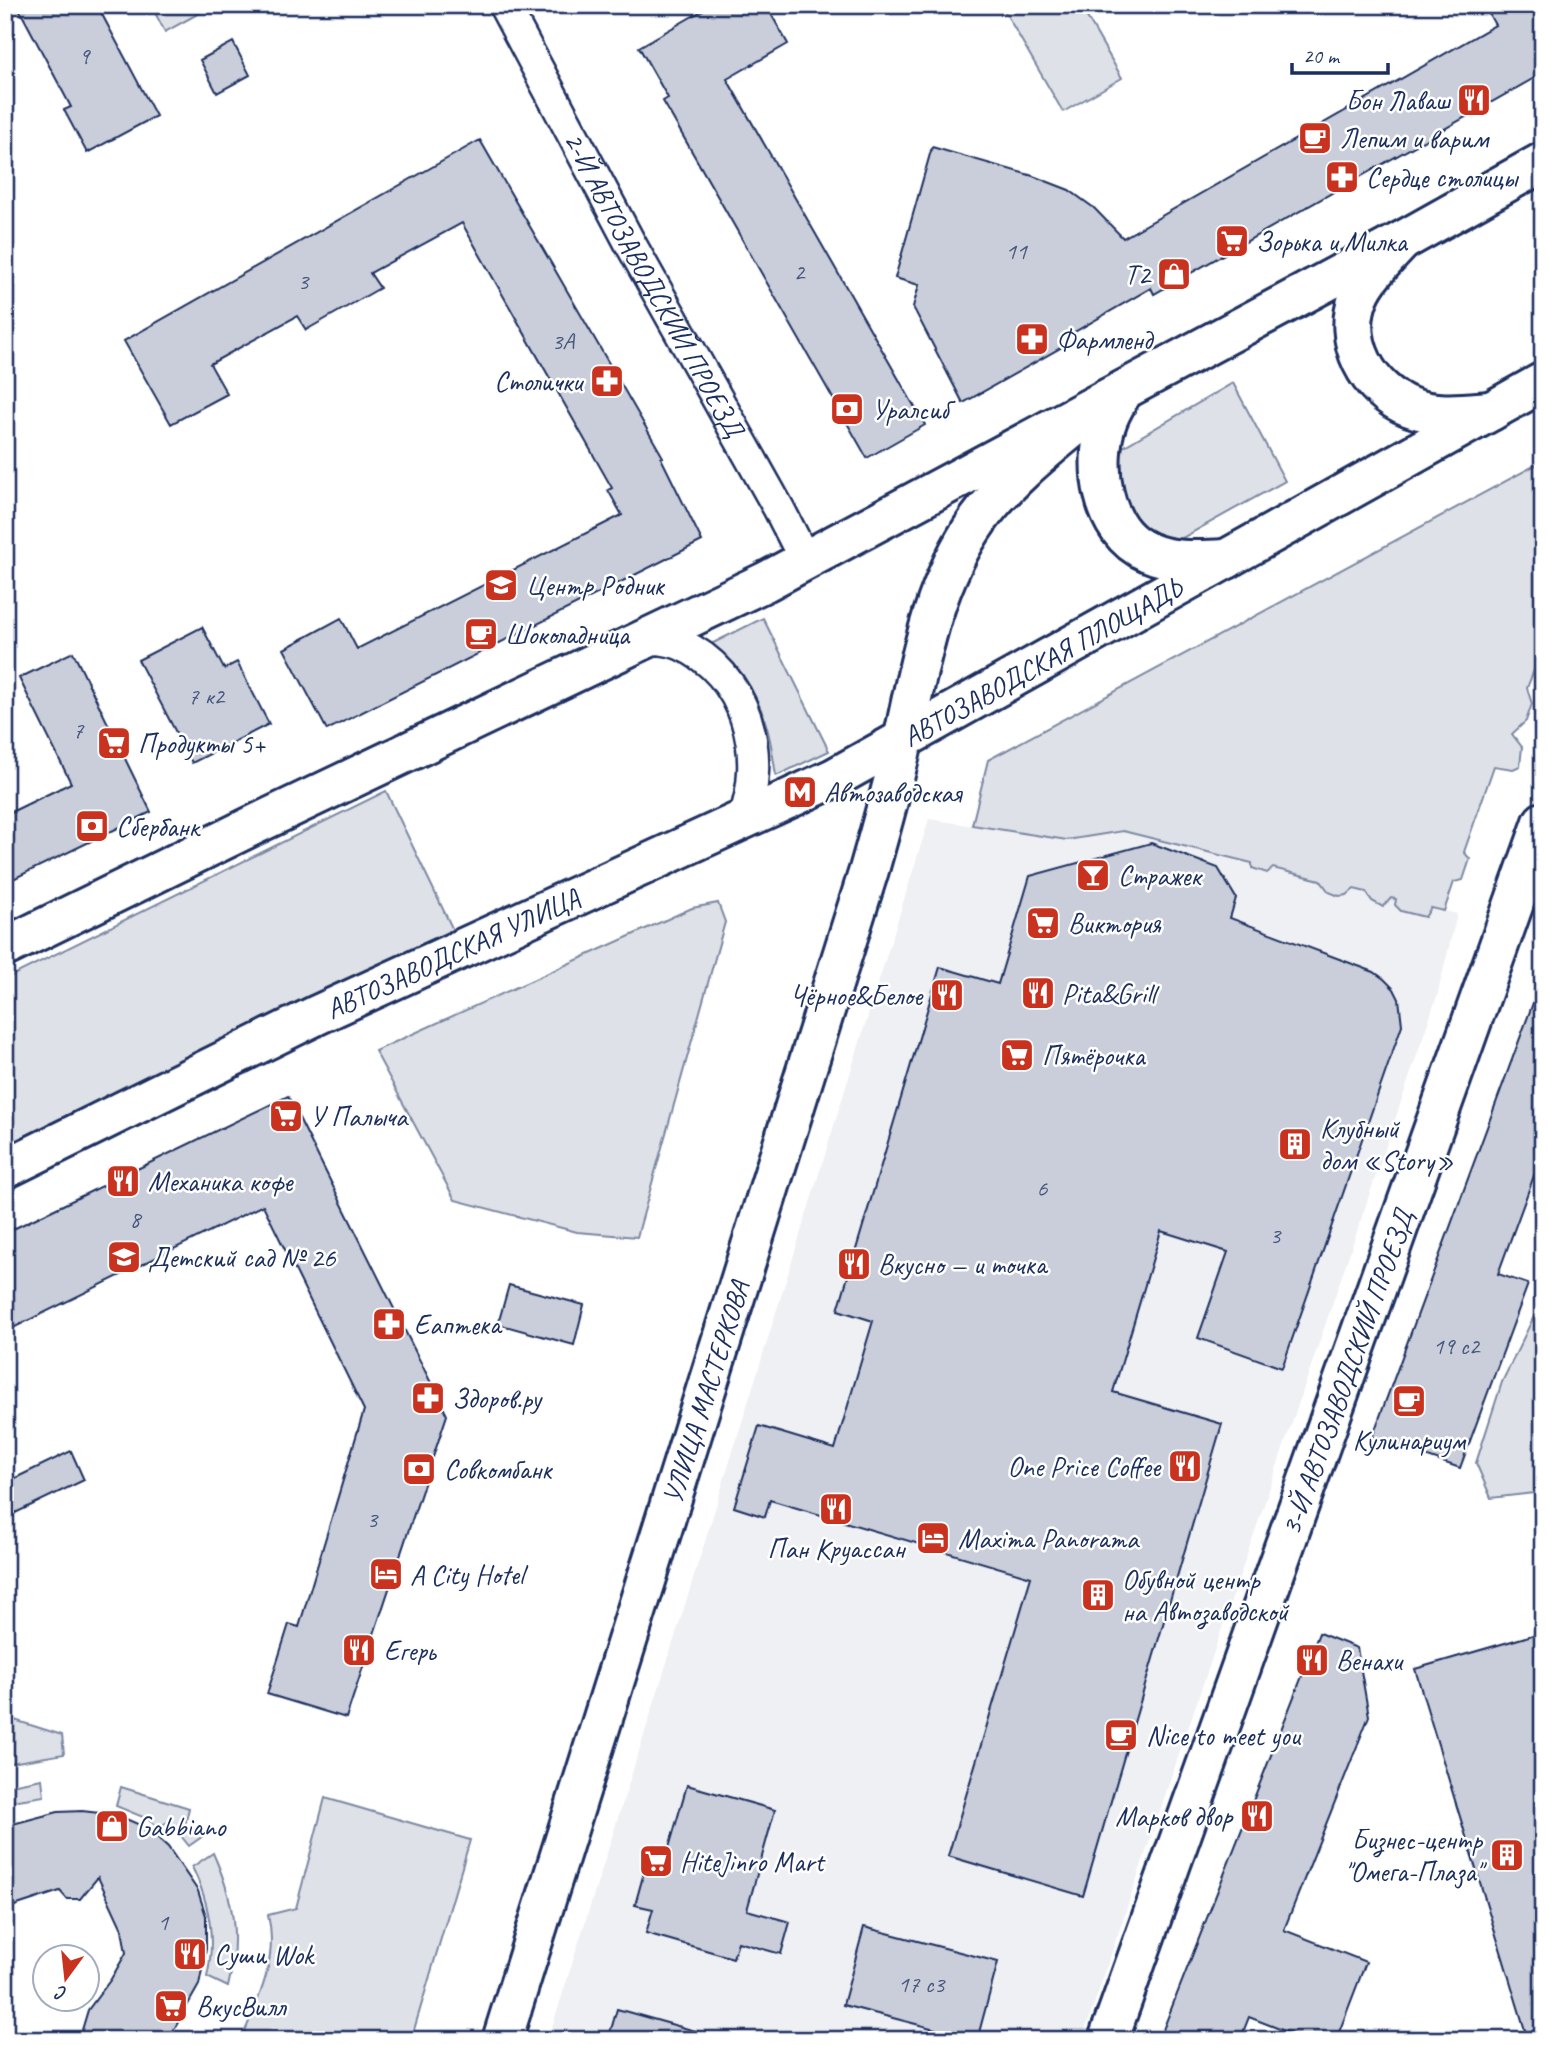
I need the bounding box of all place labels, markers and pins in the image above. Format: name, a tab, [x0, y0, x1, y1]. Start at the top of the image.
restaurant icon: Бон Лаваш	[1455, 81, 1493, 119]
place label: Бон Лаваш	[1346, 83, 1452, 118]
cafe icon: Лепим и варим	[1296, 119, 1334, 157]
place label: Лепим и варим	[1340, 121, 1491, 156]
pharmacy icon: Сердце столицы	[1323, 158, 1361, 196]
place label: Сердце столицы	[1366, 160, 1520, 195]
supermarket icon: Зорька и Милка	[1213, 222, 1251, 260]
place label: Зорька и Милка	[1256, 224, 1408, 259]
shop icon: T2	[1155, 255, 1193, 293]
place label: T2	[1125, 257, 1152, 292]
pharmacy icon: Фармленд	[1013, 320, 1051, 358]
place label: Фармленд	[1056, 322, 1155, 357]
pharmacy icon: Столички	[588, 362, 626, 400]
place label: Столички	[494, 364, 585, 399]
bank icon: Уралсиб	[828, 390, 866, 428]
place label: Уралсиб	[872, 392, 956, 427]
school or university icon: Центр Родник	[482, 566, 520, 604]
place label: Центр Родник	[526, 568, 665, 603]
cafe icon: Шоколадница	[462, 615, 500, 653]
place label: Шоколадница	[505, 617, 631, 652]
supermarket icon: Продукты 5+	[95, 724, 133, 762]
place label: Продукты 5+	[138, 726, 266, 761]
metro station icon: Автозаводская	[781, 773, 819, 811]
place label: Автозаводская	[824, 775, 964, 810]
bank icon: Сбербанк	[73, 807, 111, 845]
place label: Сбербанк	[116, 809, 202, 844]
bar icon: Стражек	[1074, 856, 1112, 894]
place label: Стражек	[1118, 858, 1203, 893]
supermarket icon: Виктория	[1024, 904, 1062, 942]
place label: Виктория	[1068, 906, 1162, 941]
restaurant icon: Pita&Grill	[1019, 974, 1057, 1012]
restaurant icon: Чёрное&Белое	[928, 976, 966, 1014]
place label: Pita&Grill	[1062, 976, 1161, 1011]
place label: Чёрное&Белое	[790, 978, 924, 1013]
supermarket icon: Пятёрочка	[998, 1036, 1036, 1074]
place label: Пятёрочка	[1042, 1038, 1146, 1073]
supermarket icon: У Палыча	[267, 1097, 305, 1135]
place label: У Палыча	[310, 1099, 409, 1134]
place label: Клубный дом «Story»	[1320, 1111, 1454, 1178]
building icon: Клубный дом «Story»	[1276, 1125, 1314, 1163]
restaurant icon: Механика кофе	[104, 1162, 142, 1200]
place label: Механика кофе	[148, 1164, 294, 1199]
school or university icon: Детский сад № 26	[105, 1238, 143, 1276]
place label: Детский сад № 26	[148, 1240, 337, 1275]
restaurant icon: Вкусно — и точка	[835, 1245, 873, 1283]
place label: Вкусно — и точка	[878, 1247, 1049, 1282]
pharmacy icon: Еаптека	[370, 1305, 408, 1343]
place label: Еаптека	[414, 1307, 503, 1342]
pharmacy icon: Здоров.ру	[409, 1379, 447, 1417]
place label: Здоров.ру	[452, 1381, 543, 1416]
cafe icon: Кулинариум	[1390, 1382, 1428, 1420]
place label: Кулинариум	[1353, 1423, 1467, 1458]
restaurant icon: One Price Coffee	[1166, 1447, 1204, 1485]
place label: One Price Coffee	[1007, 1449, 1162, 1484]
bank icon: Совкомбанк	[400, 1450, 438, 1488]
place label: Совкомбанк	[444, 1452, 553, 1487]
restaurant icon: Пан Круассан	[817, 1490, 855, 1528]
hotel icon: Maxima Panorama	[914, 1519, 952, 1557]
place label: Maxima Panorama	[958, 1521, 1140, 1556]
place label: Пан Круассан	[768, 1531, 906, 1566]
hotel icon: A City Hotel	[367, 1555, 405, 1593]
place label: A City Hotel	[410, 1557, 529, 1592]
place label: Обувной центр на Автозаводской	[1122, 1562, 1290, 1630]
building icon: Обувной центр на Автозаводской	[1079, 1576, 1117, 1614]
restaurant icon: Егерь	[340, 1631, 378, 1669]
place label: Егерь	[384, 1633, 438, 1668]
restaurant icon: Венахи	[1293, 1641, 1331, 1679]
place label: Венахи	[1336, 1643, 1405, 1678]
cafe icon: Nice to meet you	[1102, 1716, 1140, 1754]
place label: Nice to meet you	[1146, 1718, 1302, 1753]
restaurant icon: Марков двор	[1238, 1797, 1276, 1835]
place label: Марков двор	[1115, 1799, 1234, 1834]
shop icon: Gabbiano	[93, 1807, 131, 1845]
place label: Gabbiano	[136, 1809, 228, 1844]
place label: Бизнес-центр "Омега-Плаза"	[1344, 1822, 1487, 1889]
building icon: Бизнес-центр "Омега-Плаза"	[1488, 1836, 1526, 1874]
supermarket icon: HiteJinro Mart	[637, 1842, 675, 1880]
place label: HiteJinro Mart	[680, 1844, 826, 1879]
restaurant icon: Суши Wok	[171, 1935, 209, 1973]
place label: Суши Wok	[214, 1937, 316, 1972]
supermarket icon: ВкусВилл	[152, 1987, 190, 2025]
place label: ВкусВилл	[196, 1989, 288, 2024]

